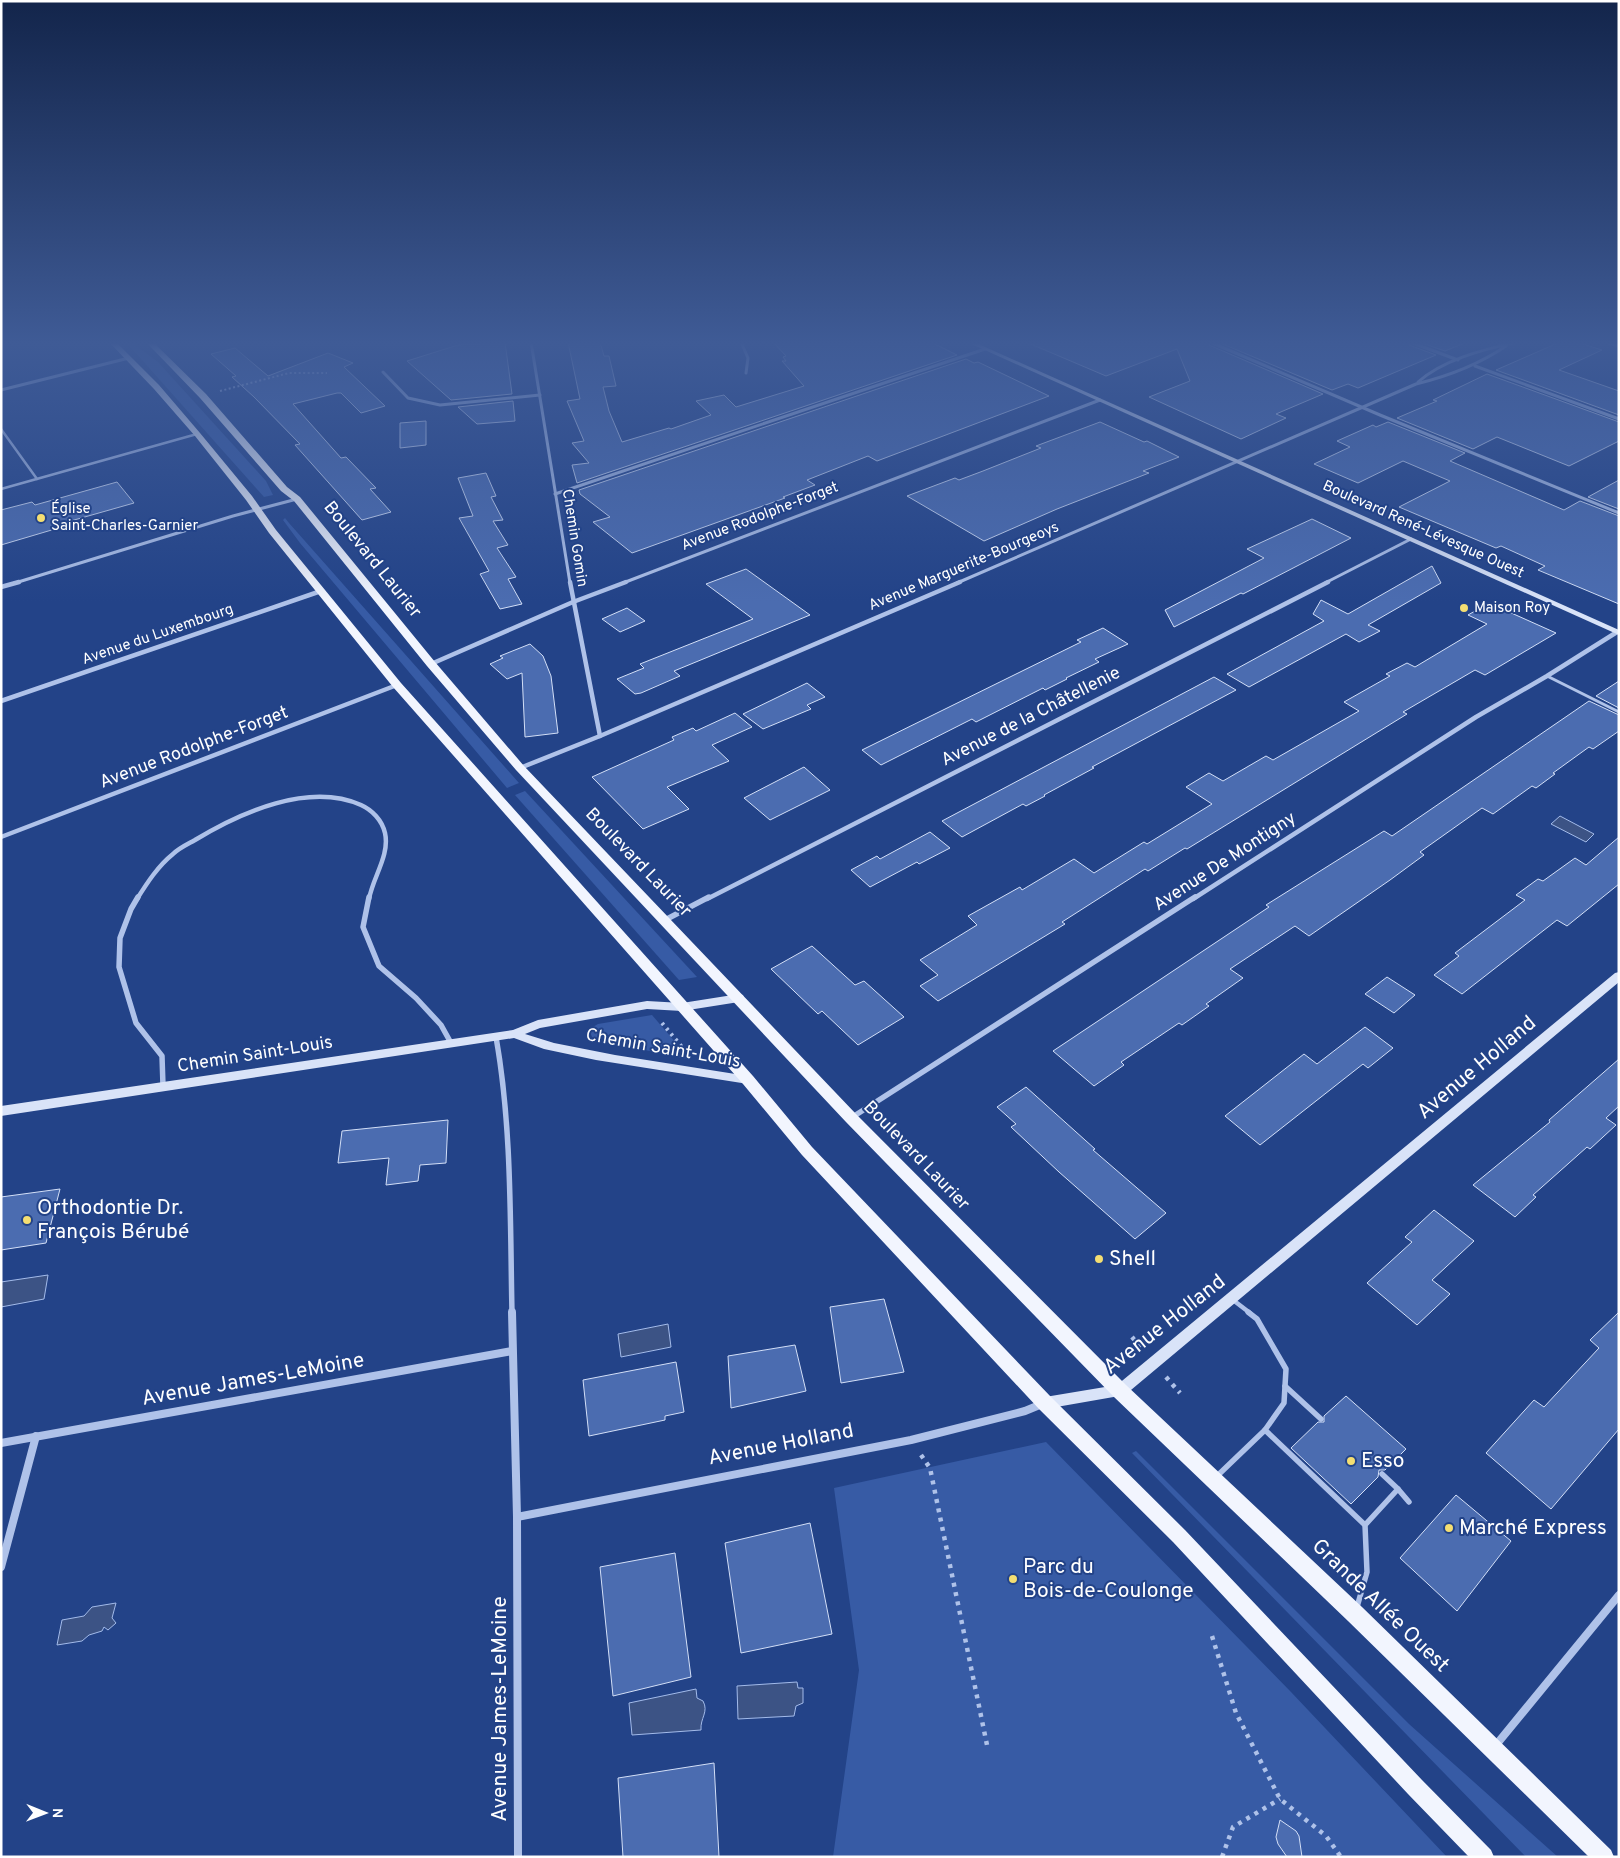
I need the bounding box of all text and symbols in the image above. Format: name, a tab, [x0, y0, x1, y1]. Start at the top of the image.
street label: Boulevard René-Lévesque Ouest	[1319, 477, 1527, 583]
street label: Avenue Rodolphe-Forget	[679, 478, 841, 556]
street label: Chemin Gomin	[557, 488, 591, 588]
street label: Boulevard Laurier	[318, 497, 426, 623]
place label: Église Saint-Charles-Garnier	[51, 499, 198, 536]
marker: Église Saint-Charles-Garnier	[35, 512, 47, 524]
street label: Avenue Marguerite-Bourgeoys	[866, 518, 1062, 616]
place label: Maison Roy	[1474, 599, 1550, 618]
street label: Avenue du Luxembourg	[80, 600, 236, 670]
marker: Maison Roy	[1458, 602, 1470, 614]
street label: Avenue de la Châtellenie	[938, 662, 1124, 772]
street label: Avenue Rodolphe-Forget	[96, 701, 292, 795]
street label: Boulevard Laurier	[580, 803, 696, 923]
street label: Avenue De Montigny	[1149, 807, 1301, 917]
street label: Avenue Holland	[1412, 1010, 1542, 1126]
street label: Chemin Saint-Louis	[584, 1024, 742, 1074]
street label: Chemin Saint-Louis	[176, 1031, 334, 1079]
street label: Boulevard Laurier	[858, 1096, 974, 1216]
place label: Orthodontie Dr. François Bérubé	[37, 1195, 189, 1246]
marker: Orthodontie Dr. François Bérubé	[21, 1214, 33, 1226]
place label: Shell	[1109, 1246, 1156, 1273]
marker: Shell	[1093, 1253, 1105, 1265]
street label: Avenue Holland	[1098, 1269, 1232, 1381]
street label: Avenue James-LeMoine	[140, 1347, 366, 1413]
street label: Avenue Holland	[706, 1418, 856, 1472]
place label: Esso	[1361, 1448, 1404, 1475]
marker: Esso	[1345, 1455, 1357, 1467]
place label: Marché Express	[1459, 1515, 1607, 1542]
marker: Marché Express	[1443, 1522, 1455, 1534]
street label: Grande Allée Ouest	[1305, 1533, 1455, 1679]
place label: Parc du Bois-de-Coulonge	[1023, 1554, 1194, 1605]
marker: Parc du Bois-de-Coulonge	[1007, 1573, 1019, 1585]
street label: Avenue James-LeMoine	[487, 1596, 514, 1822]
north arrow	[20, 1788, 70, 1838]
text: N	[48, 1808, 65, 1818]

